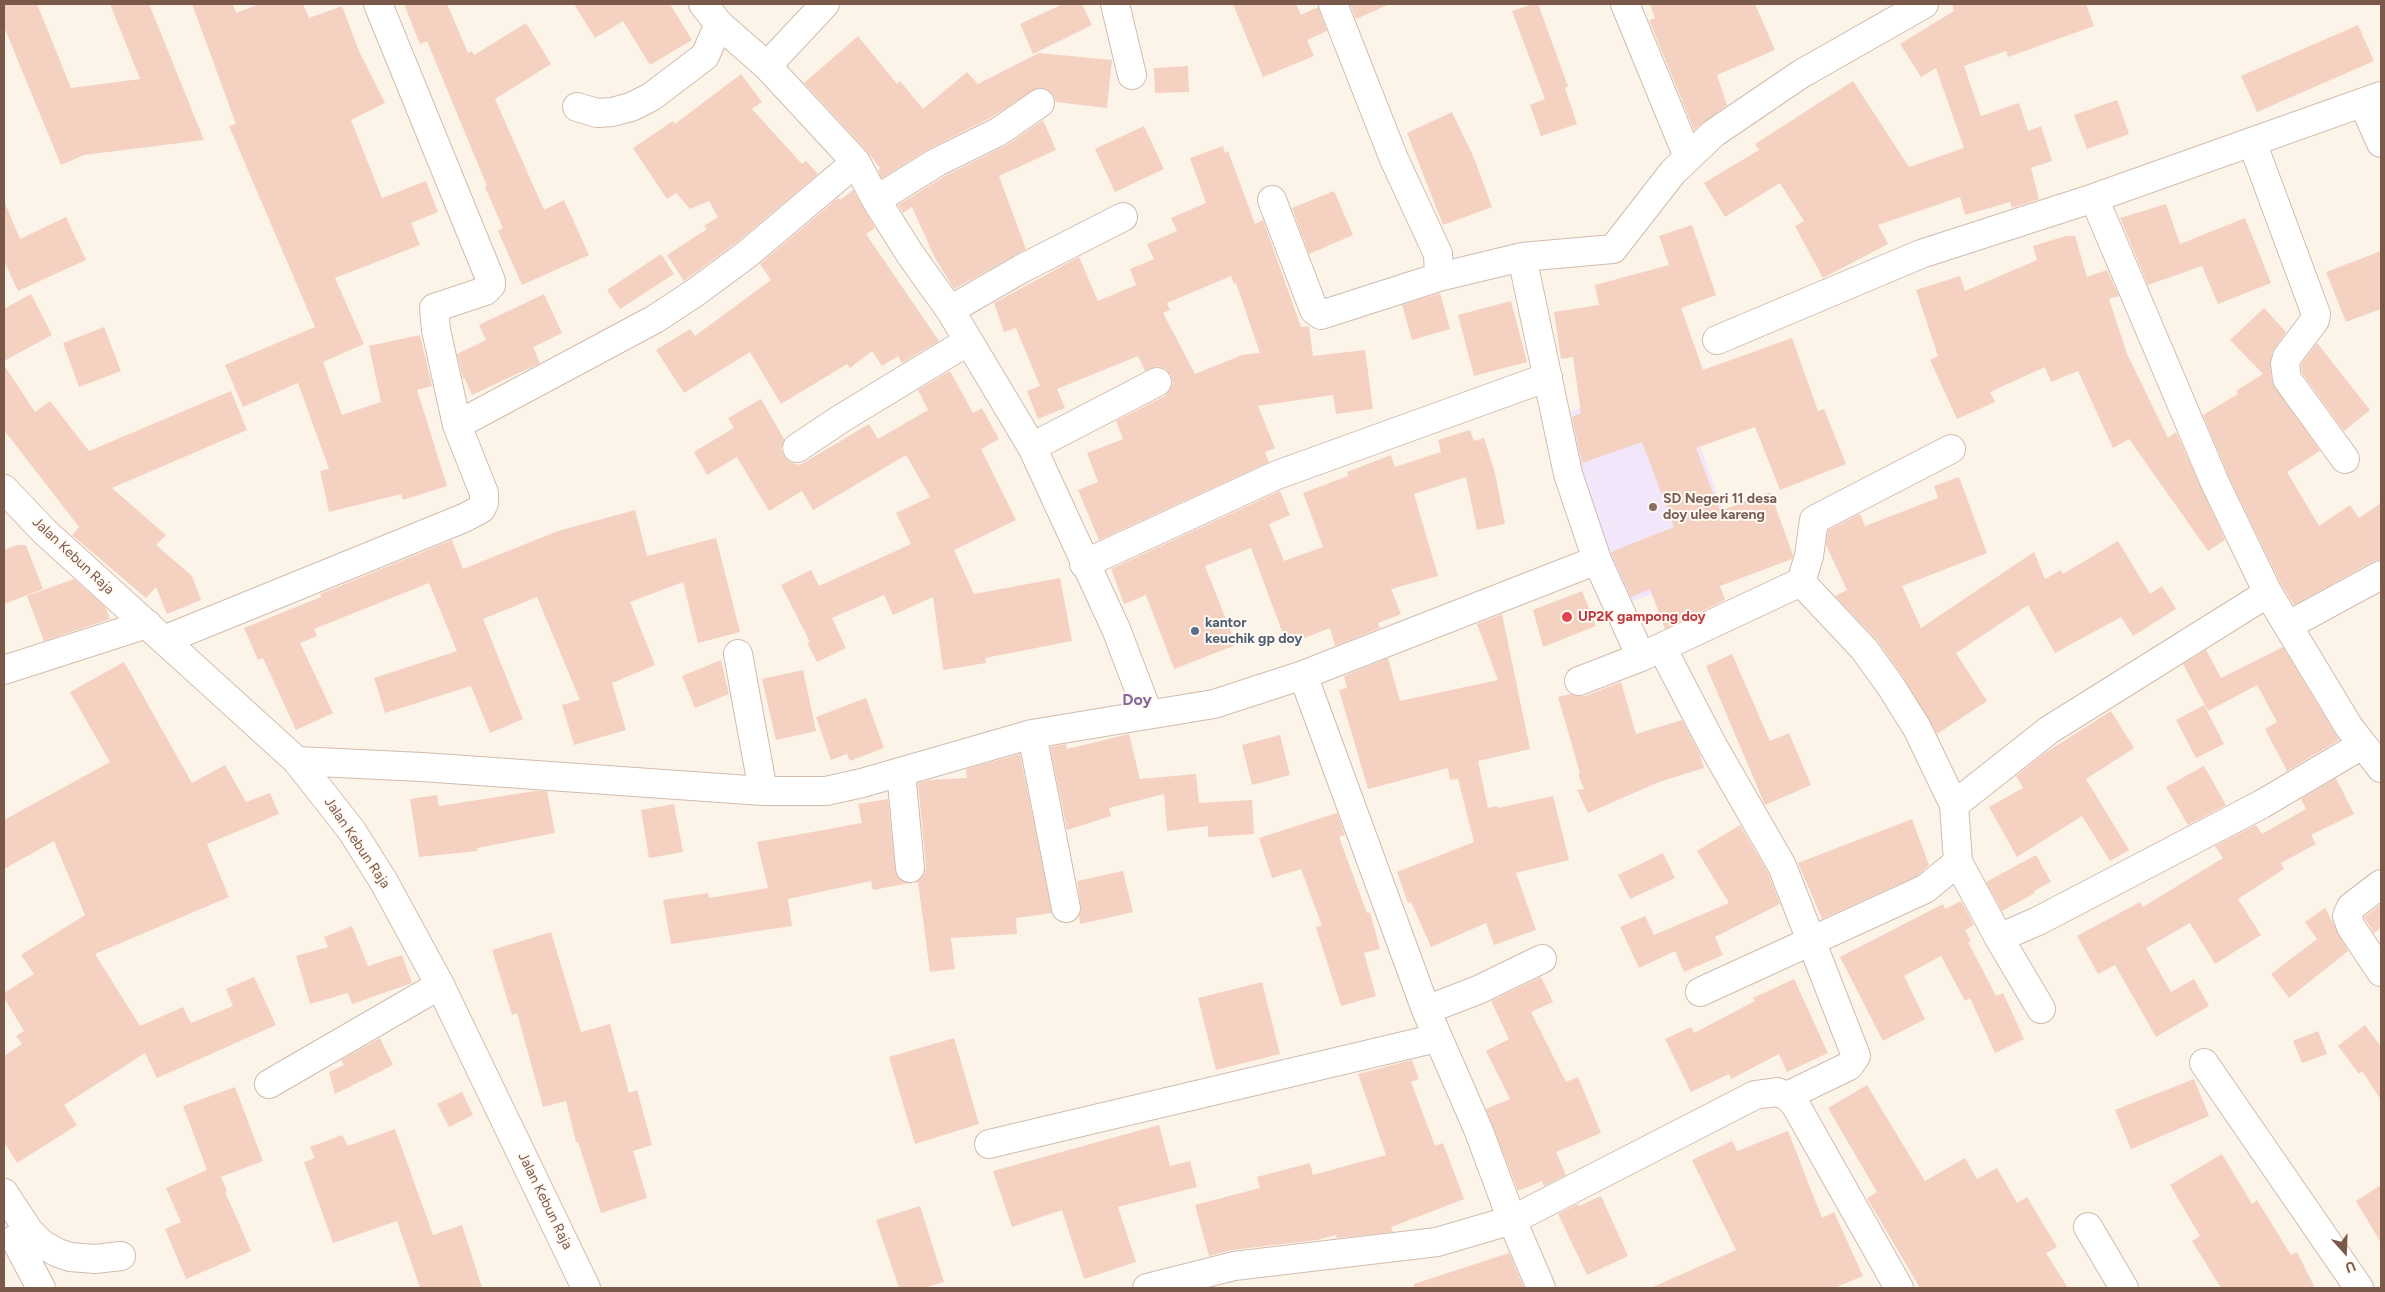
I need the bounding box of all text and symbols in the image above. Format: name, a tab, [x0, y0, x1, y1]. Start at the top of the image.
place label: SD Negeri 11 desa doy ulee kareng	[1663, 491, 1777, 524]
marker: SD Negeri 11 desa doy ulee kareng	[1647, 501, 1659, 513]
street label: Jalan Kebun Raja	[29, 514, 117, 598]
place label: UP2K gampong doy	[1578, 609, 1706, 625]
marker: UP2K gampong doy	[1560, 610, 1574, 624]
place label: kantor keuchik gp doy	[1205, 615, 1302, 648]
marker: kantor keuchik gp doy	[1189, 625, 1201, 637]
district label: Doy	[1122, 690, 1152, 710]
street label: Jalan Kebun Raja	[320, 794, 394, 892]
street label: Jalan Kebun Raja	[514, 1150, 576, 1252]
north arrow	[2320, 1227, 2370, 1277]
text: U	[2343, 1257, 2358, 1276]

